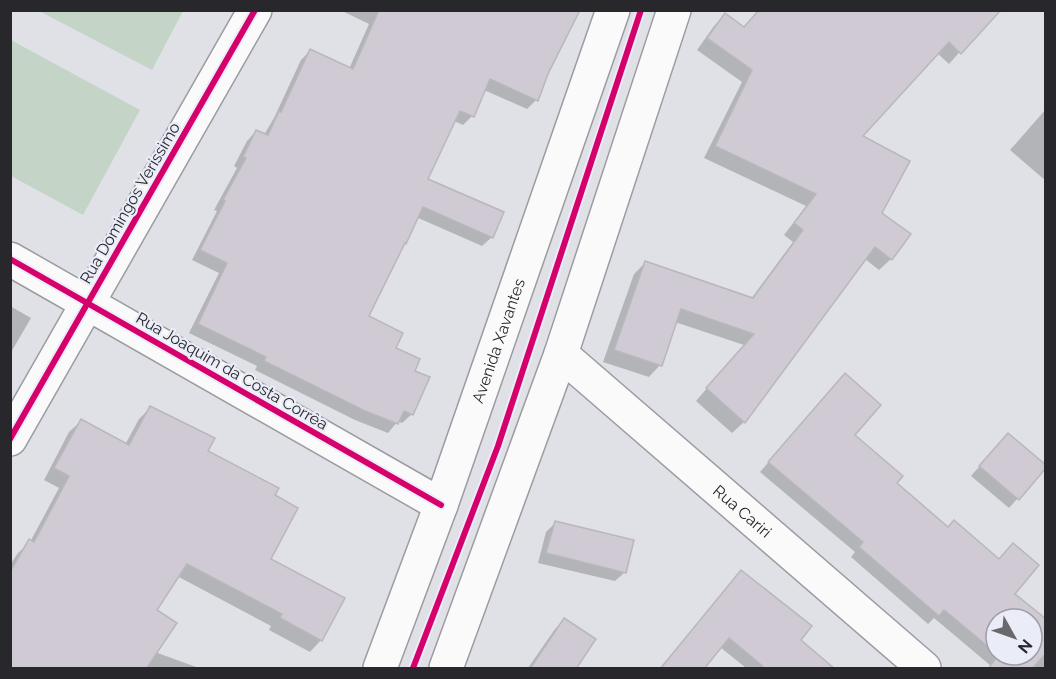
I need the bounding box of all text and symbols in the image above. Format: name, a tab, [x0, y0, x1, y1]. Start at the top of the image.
street label: Rua Domingos Veríssimo	[76, 119, 184, 287]
street label: Avenida Xavantes	[468, 276, 529, 405]
street label: Rua Joaquim da Costa Corrêa	[133, 308, 331, 434]
street label: Rua Cariri	[710, 481, 775, 541]
north arrow	[984, 607, 1044, 667]
text: N	[1014, 636, 1036, 657]

